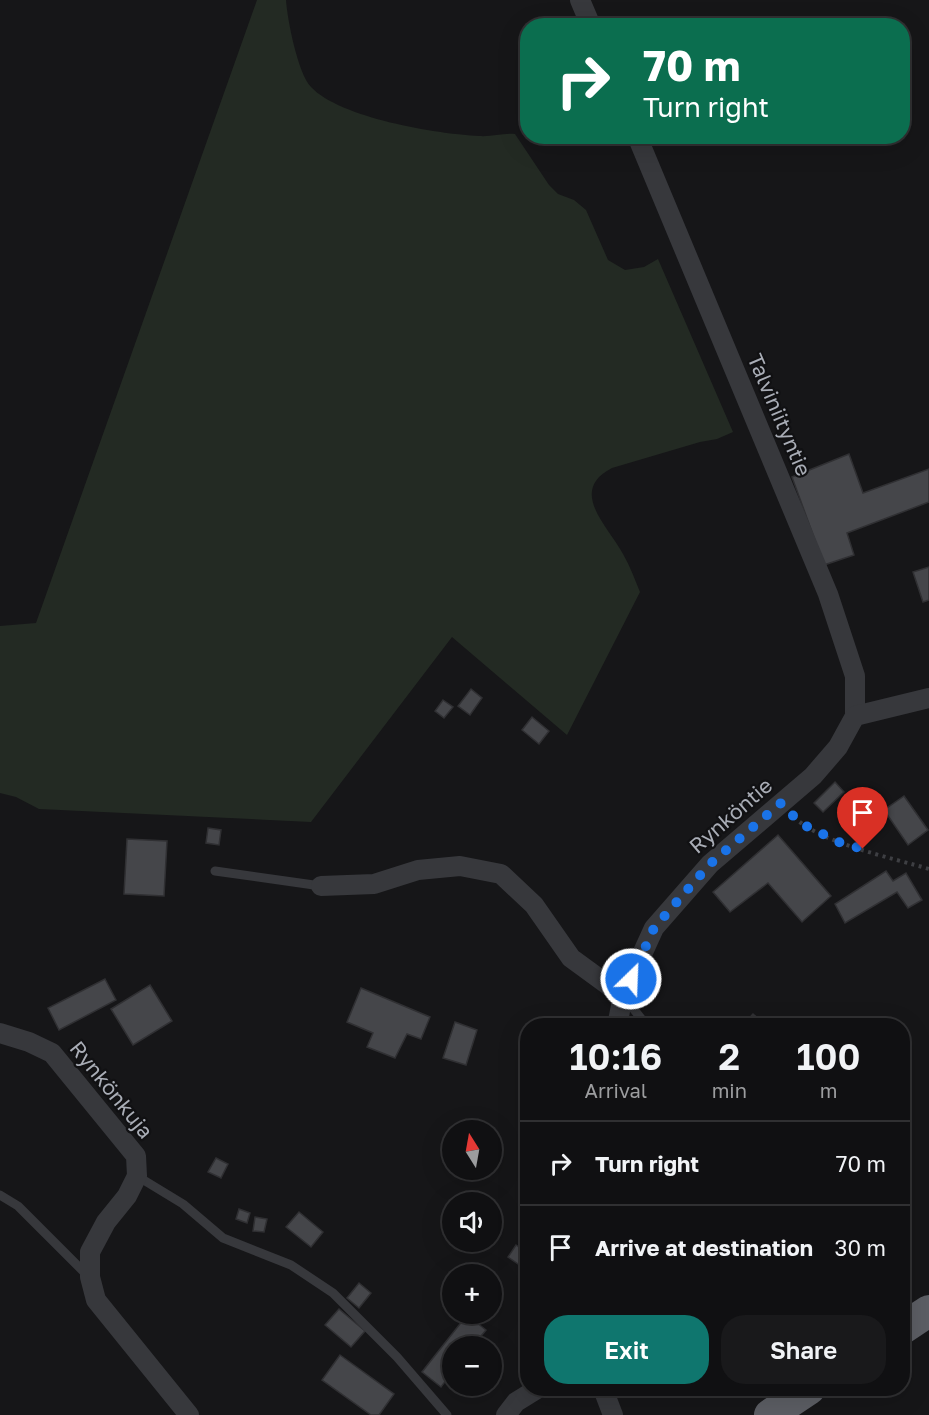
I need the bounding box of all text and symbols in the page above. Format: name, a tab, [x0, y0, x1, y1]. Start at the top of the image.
text: 70 m	[643, 40, 740, 90]
icon: right	[544, 42, 622, 120]
text: Turn right	[643, 91, 769, 123]
street label: Talviniityntie	[742, 350, 817, 480]
street label: Rynköntie	[683, 772, 777, 858]
pin	[837, 787, 888, 849]
icon: arrive	[846, 796, 879, 829]
position arrow	[599, 947, 663, 1011]
street label: Rynkönkuja	[65, 1035, 159, 1143]
text: 10:16	[569, 1035, 662, 1078]
text: 2	[719, 1035, 740, 1078]
text: 100	[796, 1035, 861, 1078]
text: Arrival	[585, 1078, 647, 1102]
text: min	[712, 1078, 747, 1102]
text: m	[820, 1078, 837, 1102]
north arrow	[442, 1120, 502, 1180]
map controls	[442, 1120, 502, 1396]
icon: right	[544, 1147, 577, 1180]
text: Turn right	[595, 1150, 699, 1177]
text: 70 m	[836, 1150, 886, 1177]
button: sound	[442, 1192, 502, 1252]
icon: arrive	[544, 1231, 577, 1264]
text: Arrive at destination	[595, 1234, 813, 1261]
text: 30 m	[835, 1234, 886, 1261]
button: +	[442, 1264, 502, 1324]
button: Exit	[544, 1315, 709, 1384]
button: Share	[721, 1315, 886, 1384]
button: −	[442, 1336, 502, 1396]

